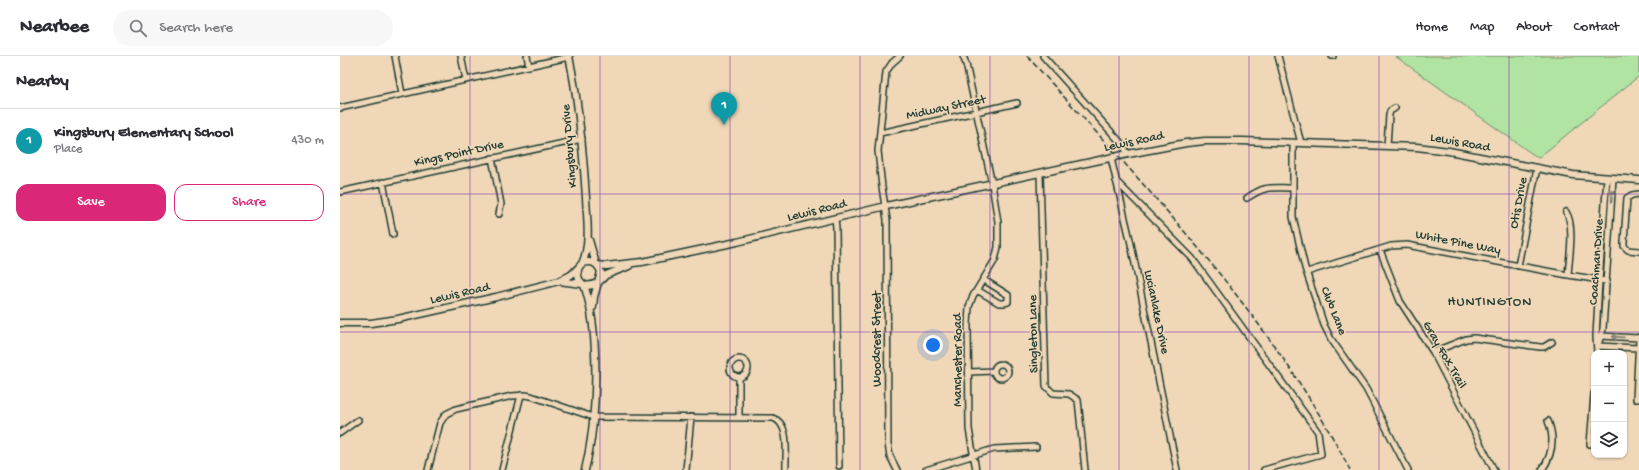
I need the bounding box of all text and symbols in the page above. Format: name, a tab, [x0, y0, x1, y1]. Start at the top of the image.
search box	[113, 10, 393, 46]
text: Nearbee	[20, 16, 89, 39]
icon: search	[127, 17, 149, 39]
text: Search here	[159, 19, 233, 37]
text: Home	[1416, 19, 1448, 36]
text: Map	[1470, 19, 1494, 36]
text: About	[1516, 19, 1552, 36]
text: Contact	[1574, 19, 1619, 36]
text: Nearby	[16, 72, 69, 92]
pin: 1	[711, 92, 737, 125]
street label: Midway Street	[905, 92, 989, 124]
street label: Kingsbury Drive	[559, 103, 581, 188]
text: Kingsbury Elementary School	[54, 124, 234, 142]
street label: Lewis Road	[1103, 128, 1167, 156]
street label: Lewis Road	[1429, 130, 1493, 156]
text: 1	[26, 133, 32, 148]
text: 430 m	[291, 133, 324, 148]
street label: Kings Point Drive	[413, 137, 505, 171]
text: Place	[54, 142, 82, 157]
street label: Otis Drive	[1507, 176, 1531, 230]
button: Save	[16, 184, 166, 221]
button: Share	[174, 184, 324, 221]
one-way arrow	[1609, 190, 1616, 203]
street label: Lewis Road	[786, 196, 850, 226]
street label: Coachman Drive	[1587, 218, 1608, 306]
street label: White Pine Way	[1414, 227, 1503, 259]
street label: Lucianlake Drive	[1140, 269, 1172, 356]
street label: Lewis Road	[429, 280, 493, 308]
street label: Club Lane	[1317, 285, 1350, 338]
street label: Woodcrest Street	[870, 289, 885, 387]
district label: HUNTINGTON	[1448, 294, 1532, 311]
street label: Singleton Lane	[1026, 295, 1042, 373]
street label: Manchester Road	[951, 312, 966, 407]
street label: Gray Fox Trail	[1419, 319, 1469, 391]
one-way arrow	[1612, 333, 1625, 340]
your location	[923, 335, 943, 355]
map controls	[1591, 350, 1627, 458]
button: +	[1591, 350, 1627, 386]
button: −	[1591, 386, 1627, 422]
button: layers	[1591, 422, 1627, 458]

